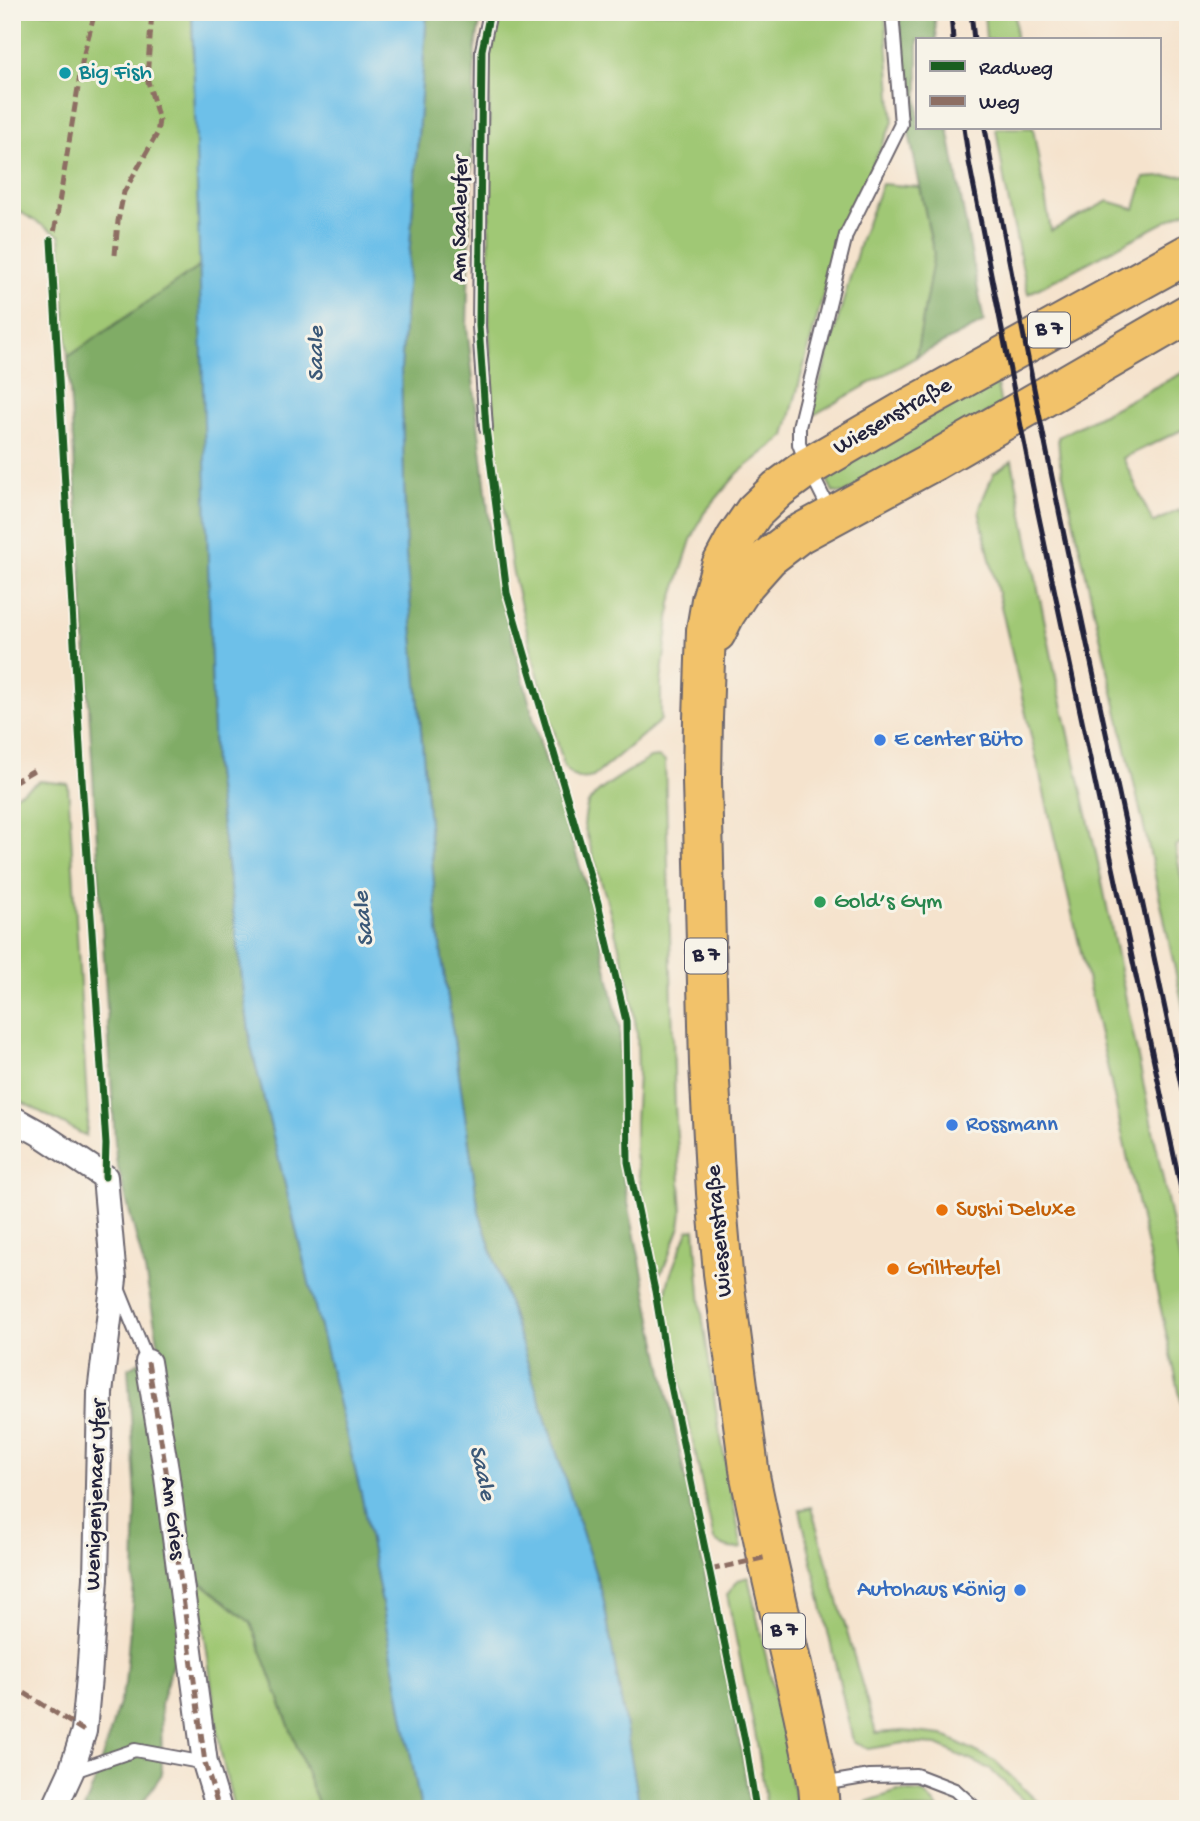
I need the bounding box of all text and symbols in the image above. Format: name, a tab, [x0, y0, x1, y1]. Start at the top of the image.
legend	[916, 38, 1162, 130]
text: Radweg	[979, 58, 1053, 83]
place label: Big Fish	[78, 60, 152, 87]
marker: Big Fish	[57, 65, 73, 81]
text: Weg	[979, 92, 1020, 117]
street label: Am Saaleufer	[446, 154, 476, 282]
road number: B 7	[1028, 312, 1070, 348]
water label: Saale	[303, 325, 332, 382]
street label: Wiesenstraße	[829, 372, 958, 462]
place label: E center Büto	[894, 727, 1023, 754]
marker: E center Büto	[872, 732, 888, 748]
water label: Saale	[348, 888, 382, 948]
place label: Gold’s Gym	[834, 889, 942, 916]
marker: Gold’s Gym	[812, 894, 828, 910]
road number: B 7	[685, 939, 727, 974]
place label: Rossmann	[966, 1112, 1058, 1139]
marker: Rossmann	[944, 1117, 960, 1133]
street label: Wiesenstraße	[701, 1163, 739, 1298]
place label: Sushi Deluxe	[956, 1197, 1077, 1224]
marker: Sushi Deluxe	[934, 1202, 950, 1218]
place label: Grillteufel	[907, 1256, 1001, 1283]
marker: Grillteufel	[885, 1261, 901, 1277]
street label: Wenigenjenaer Ufer	[80, 1397, 114, 1591]
water label: Saale	[461, 1443, 502, 1505]
street label: Am Gries	[154, 1475, 191, 1562]
place label: Autohaus König	[857, 1577, 1006, 1604]
marker: Autohaus König	[1012, 1582, 1028, 1598]
road number: B 7	[763, 1614, 805, 1648]

